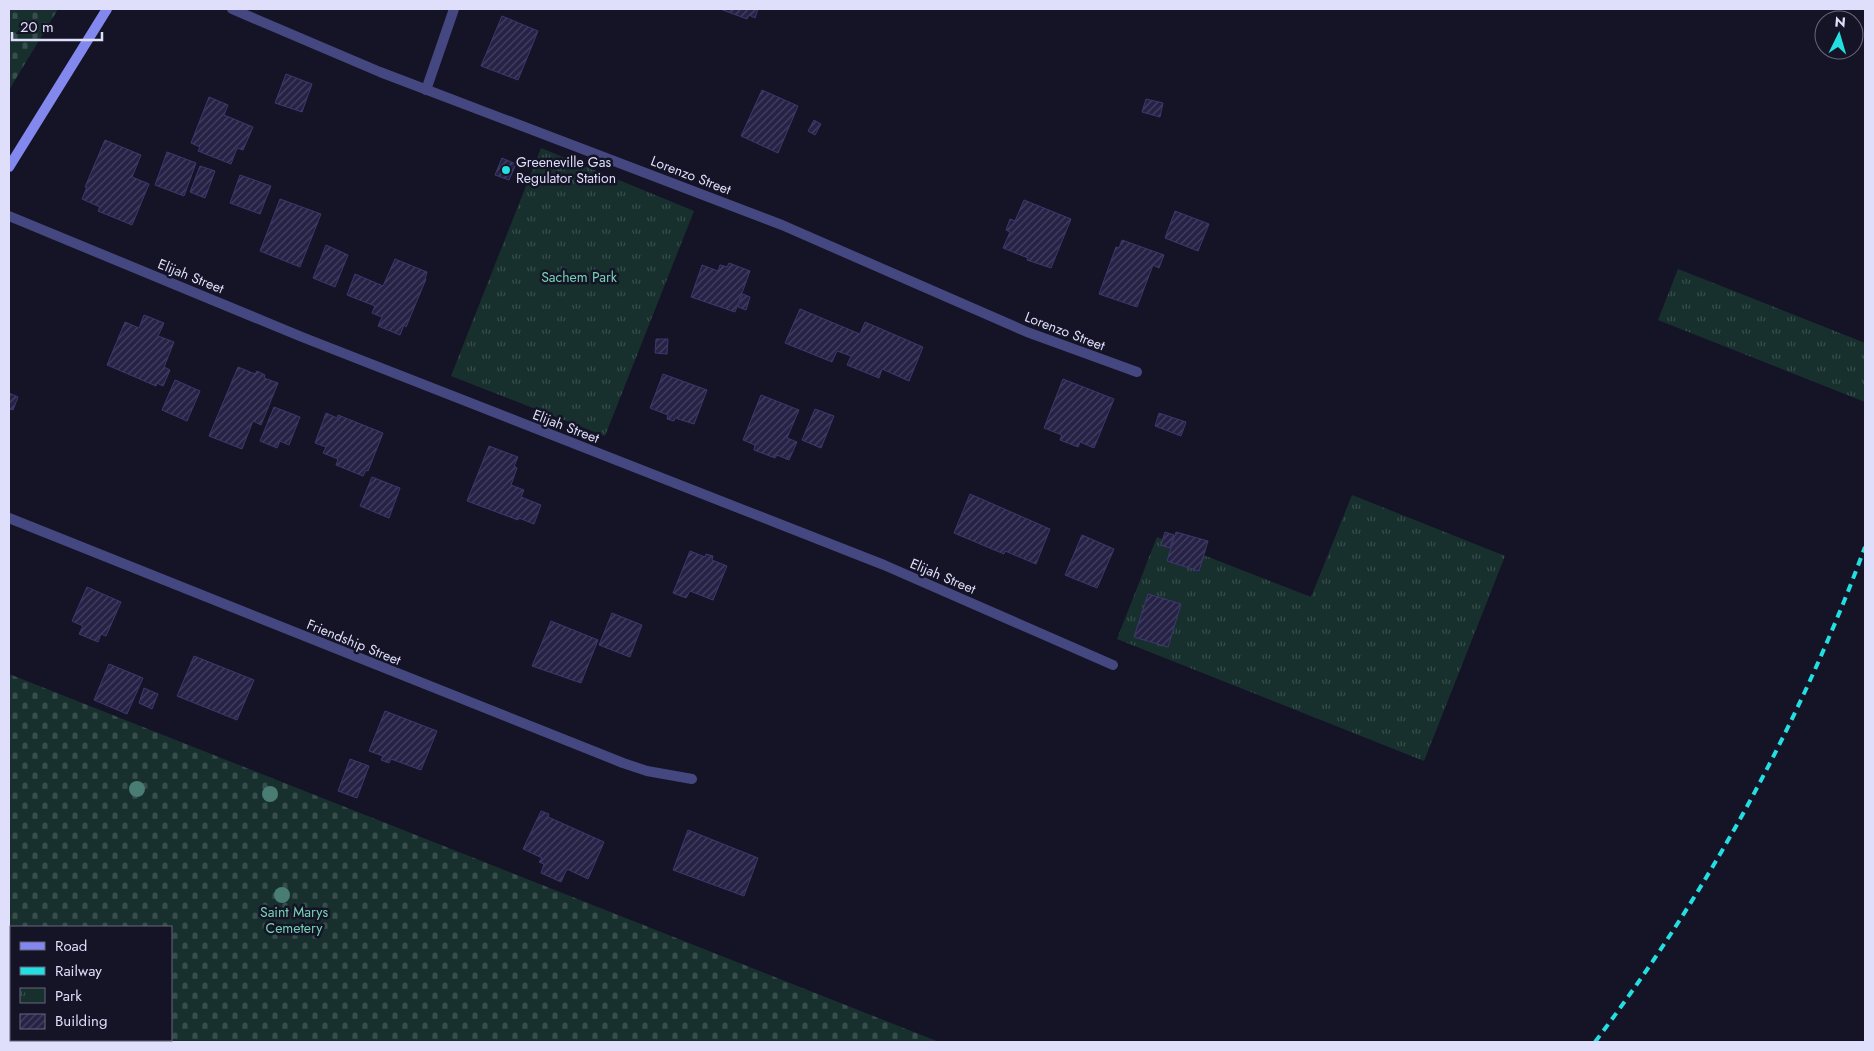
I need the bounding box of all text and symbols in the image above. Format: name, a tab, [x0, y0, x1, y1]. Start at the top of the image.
scale bar	[12, 10, 102, 42]
north arrow	[1814, 10, 1864, 60]
text: N	[1834, 12, 1847, 32]
text: 20 m	[20, 16, 54, 38]
street label: Lorenzo Street	[648, 151, 735, 200]
place label: Greeneville Gas Regulator Station	[516, 152, 616, 188]
marker: Greeneville Gas Regulator Station	[500, 164, 512, 176]
street label: Elijah Street	[155, 254, 228, 299]
park label: Sachem Park	[541, 267, 618, 287]
street label: Lorenzo Street	[1022, 307, 1109, 356]
street label: Elijah Street	[530, 404, 603, 448]
street label: Elijah Street	[907, 553, 980, 599]
street label: Friendship Street	[304, 614, 405, 670]
park label: Saint Marys Cemetery	[260, 902, 328, 938]
legend	[10, 926, 172, 1041]
text: Road	[55, 935, 87, 957]
text: Railway	[55, 960, 102, 982]
text: Park	[55, 985, 82, 1007]
text: Building	[55, 1010, 107, 1032]

